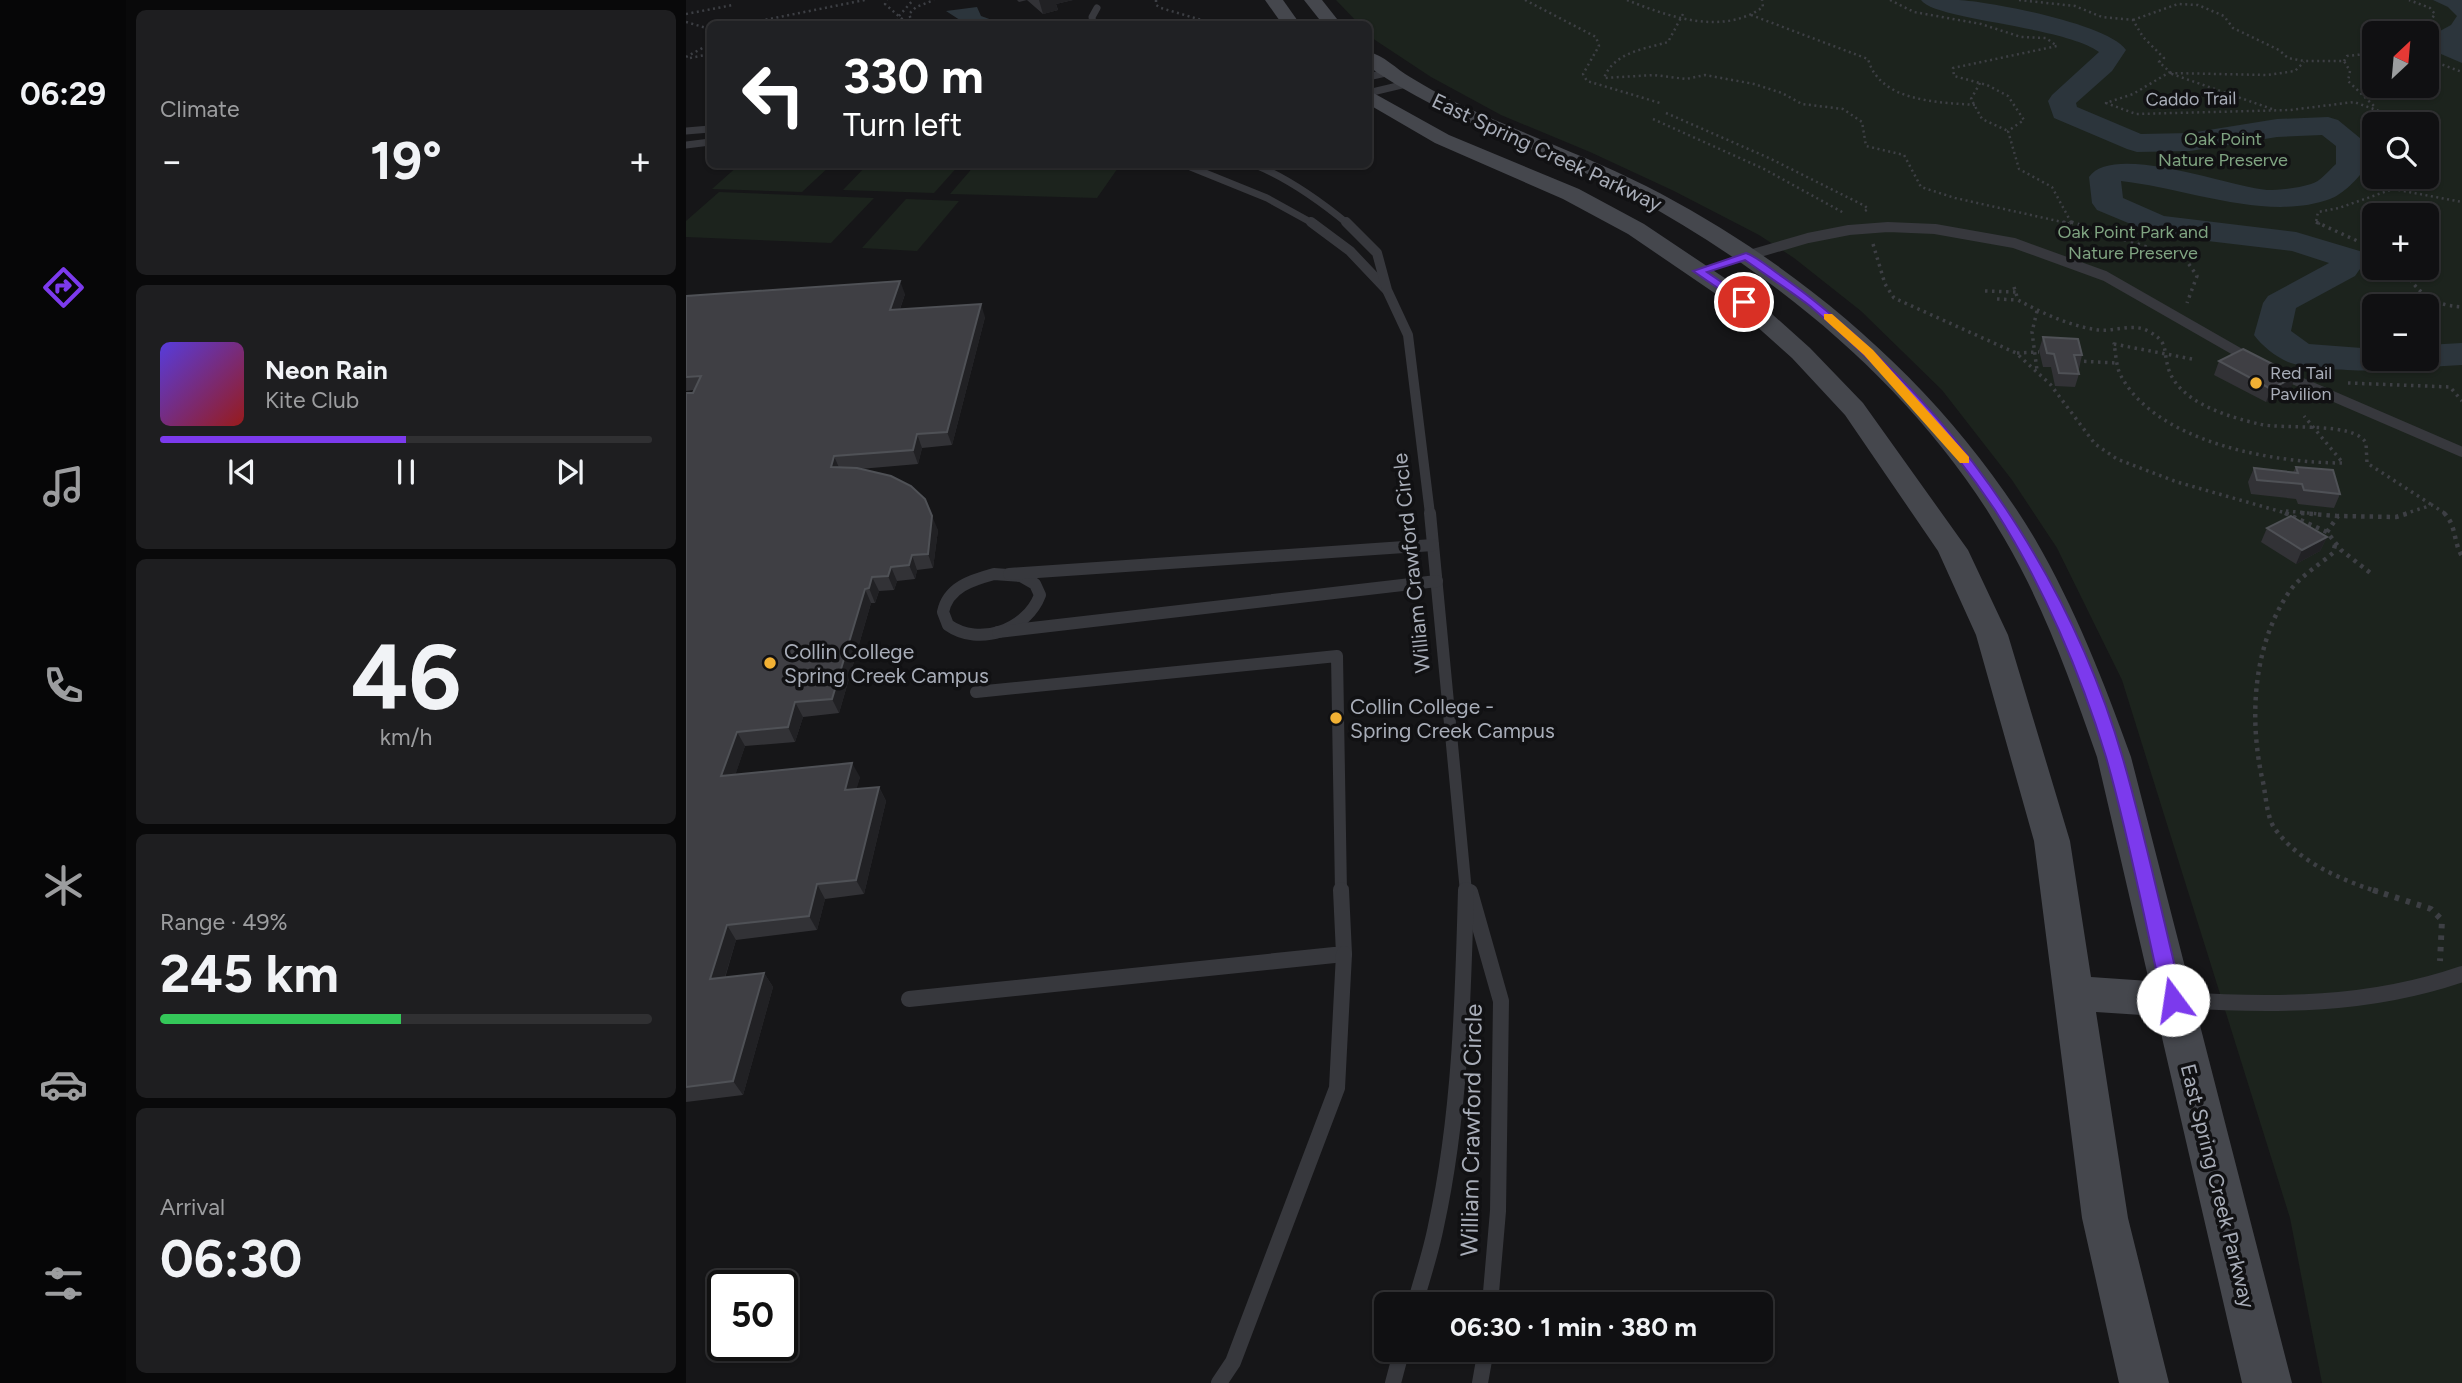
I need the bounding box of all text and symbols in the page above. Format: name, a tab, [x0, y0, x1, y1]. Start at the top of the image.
north arrow	[2362, 21, 2440, 98]
map controls	[2362, 21, 2439, 371]
text: 330 m	[843, 46, 984, 105]
icon: left	[728, 49, 819, 140]
text: 06:29	[20, 75, 106, 113]
street label: Caddo Trail	[2145, 87, 2237, 111]
street label: East Spring Creek Parkway	[1428, 88, 1666, 216]
text: Climate	[160, 95, 239, 123]
text: Turn left	[843, 106, 962, 144]
button: search	[2362, 112, 2439, 189]
park label: Oak Point Nature Preserve	[2158, 128, 2288, 171]
text: 19°	[370, 130, 442, 192]
text: −	[160, 138, 184, 184]
text: +	[628, 138, 652, 184]
button: +	[2362, 203, 2439, 280]
park label: Oak Point Park and Nature Preserve	[2058, 221, 2208, 264]
icon: directions	[39, 263, 88, 312]
pin	[1714, 272, 1774, 332]
icon: arrive	[1725, 283, 1763, 321]
button: −	[2362, 294, 2439, 371]
text: Neon Rain	[265, 354, 388, 386]
place label: Red Tail Pavilion	[2270, 362, 2332, 405]
marker: Red Tail Pavilion	[2248, 375, 2264, 391]
text: Kite Club	[265, 386, 359, 414]
street label: William Crawford Circle	[1387, 452, 1435, 674]
icon: previous	[223, 453, 261, 491]
icon: pause	[387, 453, 425, 491]
icon: next	[551, 453, 589, 491]
icon: music	[39, 462, 88, 511]
text: 46	[351, 623, 461, 732]
place label: Collin College Spring Creek Campus	[784, 639, 989, 688]
marker: Collin College Spring Creek Campus	[762, 655, 778, 671]
icon: phone	[39, 661, 88, 710]
place label: Collin College - Spring Creek Campus	[1350, 694, 1555, 743]
marker: Collin College - Spring Creek Campus	[1328, 710, 1344, 726]
text: km/h	[380, 723, 432, 751]
icon: climate	[39, 861, 88, 910]
text: Range · 49%	[160, 908, 288, 936]
text: 245 km	[160, 943, 339, 1005]
position arrow	[2136, 963, 2210, 1037]
street label: William Crawford Circle	[1454, 1003, 1488, 1257]
icon: car	[39, 1060, 88, 1109]
street label: East Spring Creek Parkway	[2176, 1061, 2260, 1311]
text: Arrival	[160, 1193, 225, 1221]
text: 06:30	[160, 1228, 302, 1290]
icon: filters	[39, 1259, 88, 1308]
speed limit sign: 50	[707, 1270, 798, 1361]
text: 06:30 · 1 min · 380 m	[1450, 1311, 1697, 1343]

